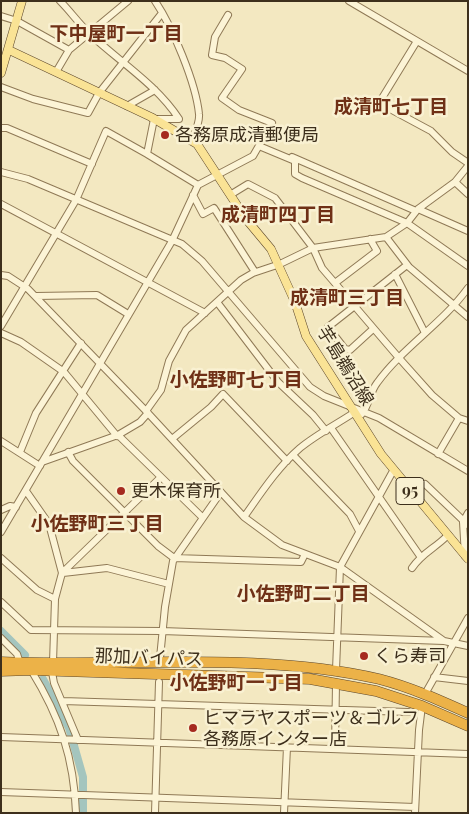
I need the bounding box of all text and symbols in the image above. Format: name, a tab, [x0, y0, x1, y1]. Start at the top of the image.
district label: 下中屋町一丁目	[50, 23, 182, 45]
district label: 成清町七丁目	[334, 96, 448, 118]
place label: 各務原成清郵便局	[175, 124, 319, 146]
marker: 各務原成清郵便局	[159, 129, 171, 141]
district label: 成清町四丁目	[221, 204, 335, 226]
district label: 成清町三丁目	[290, 287, 404, 309]
street label: 芋島鵜沼線	[312, 322, 378, 410]
district label: 小佐野町七丁目	[170, 369, 302, 391]
road number: 95	[396, 478, 424, 504]
place label: 更木保育所	[131, 480, 221, 502]
marker: 更木保育所	[115, 485, 127, 497]
district label: 小佐野町三丁目	[31, 513, 163, 535]
district label: 小佐野町二丁目	[237, 583, 369, 605]
street label: 那加バイパス	[95, 645, 203, 671]
place label: くら寿司	[374, 645, 446, 667]
marker: くら寿司	[358, 650, 370, 662]
district label: 小佐野町一丁目	[170, 672, 302, 694]
place label: ヒマラヤスポーツ＆ゴルフ 各務原インター店	[203, 707, 419, 750]
marker: ヒマラヤスポーツ＆ゴルフ 各務原インター店	[187, 722, 199, 734]

